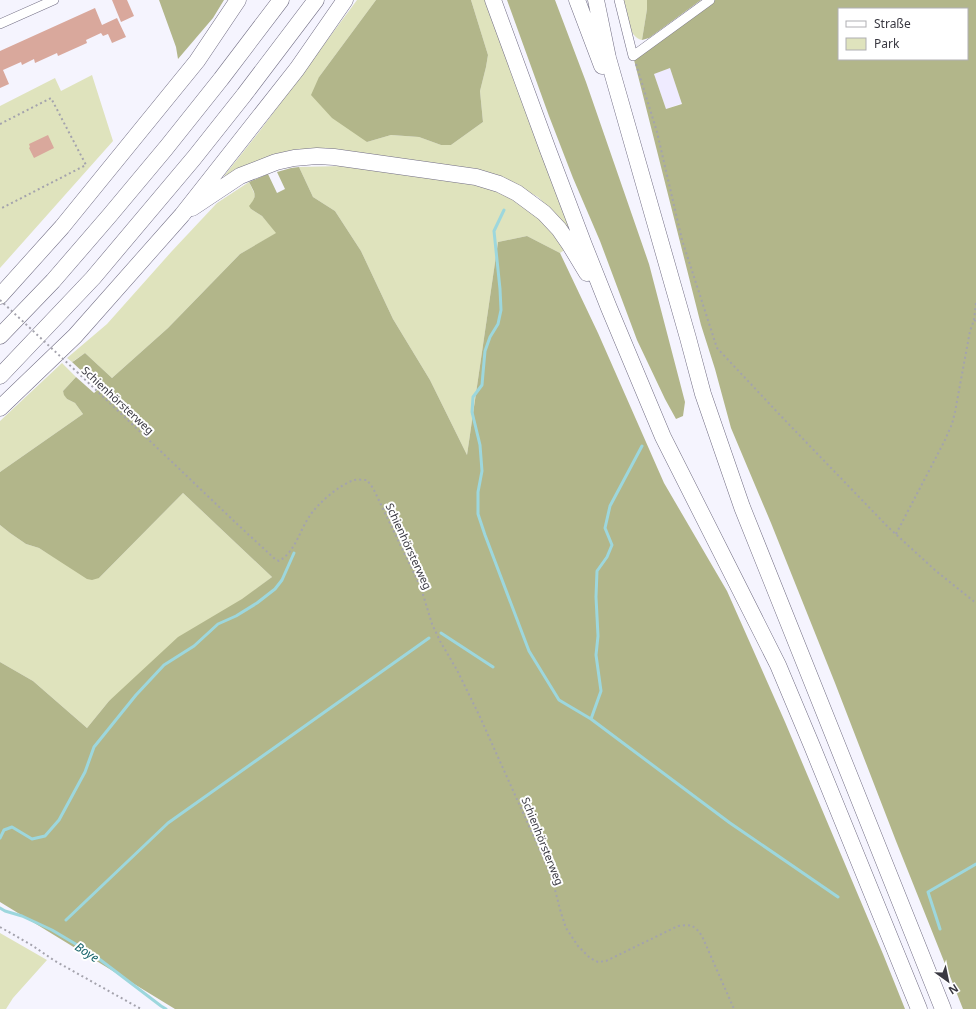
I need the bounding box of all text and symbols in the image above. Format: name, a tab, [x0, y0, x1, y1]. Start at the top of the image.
legend	[838, 8, 968, 60]
text: Straße	[874, 15, 911, 32]
text: Park	[874, 35, 900, 52]
street label: Schienhörsterweg	[79, 363, 157, 437]
street label: Schienhörsterweg	[382, 500, 436, 592]
street label: Schienhörsterweg	[519, 795, 567, 887]
water label: Boye	[72, 938, 102, 966]
north arrow	[928, 961, 968, 1001]
text: N	[946, 981, 962, 999]

